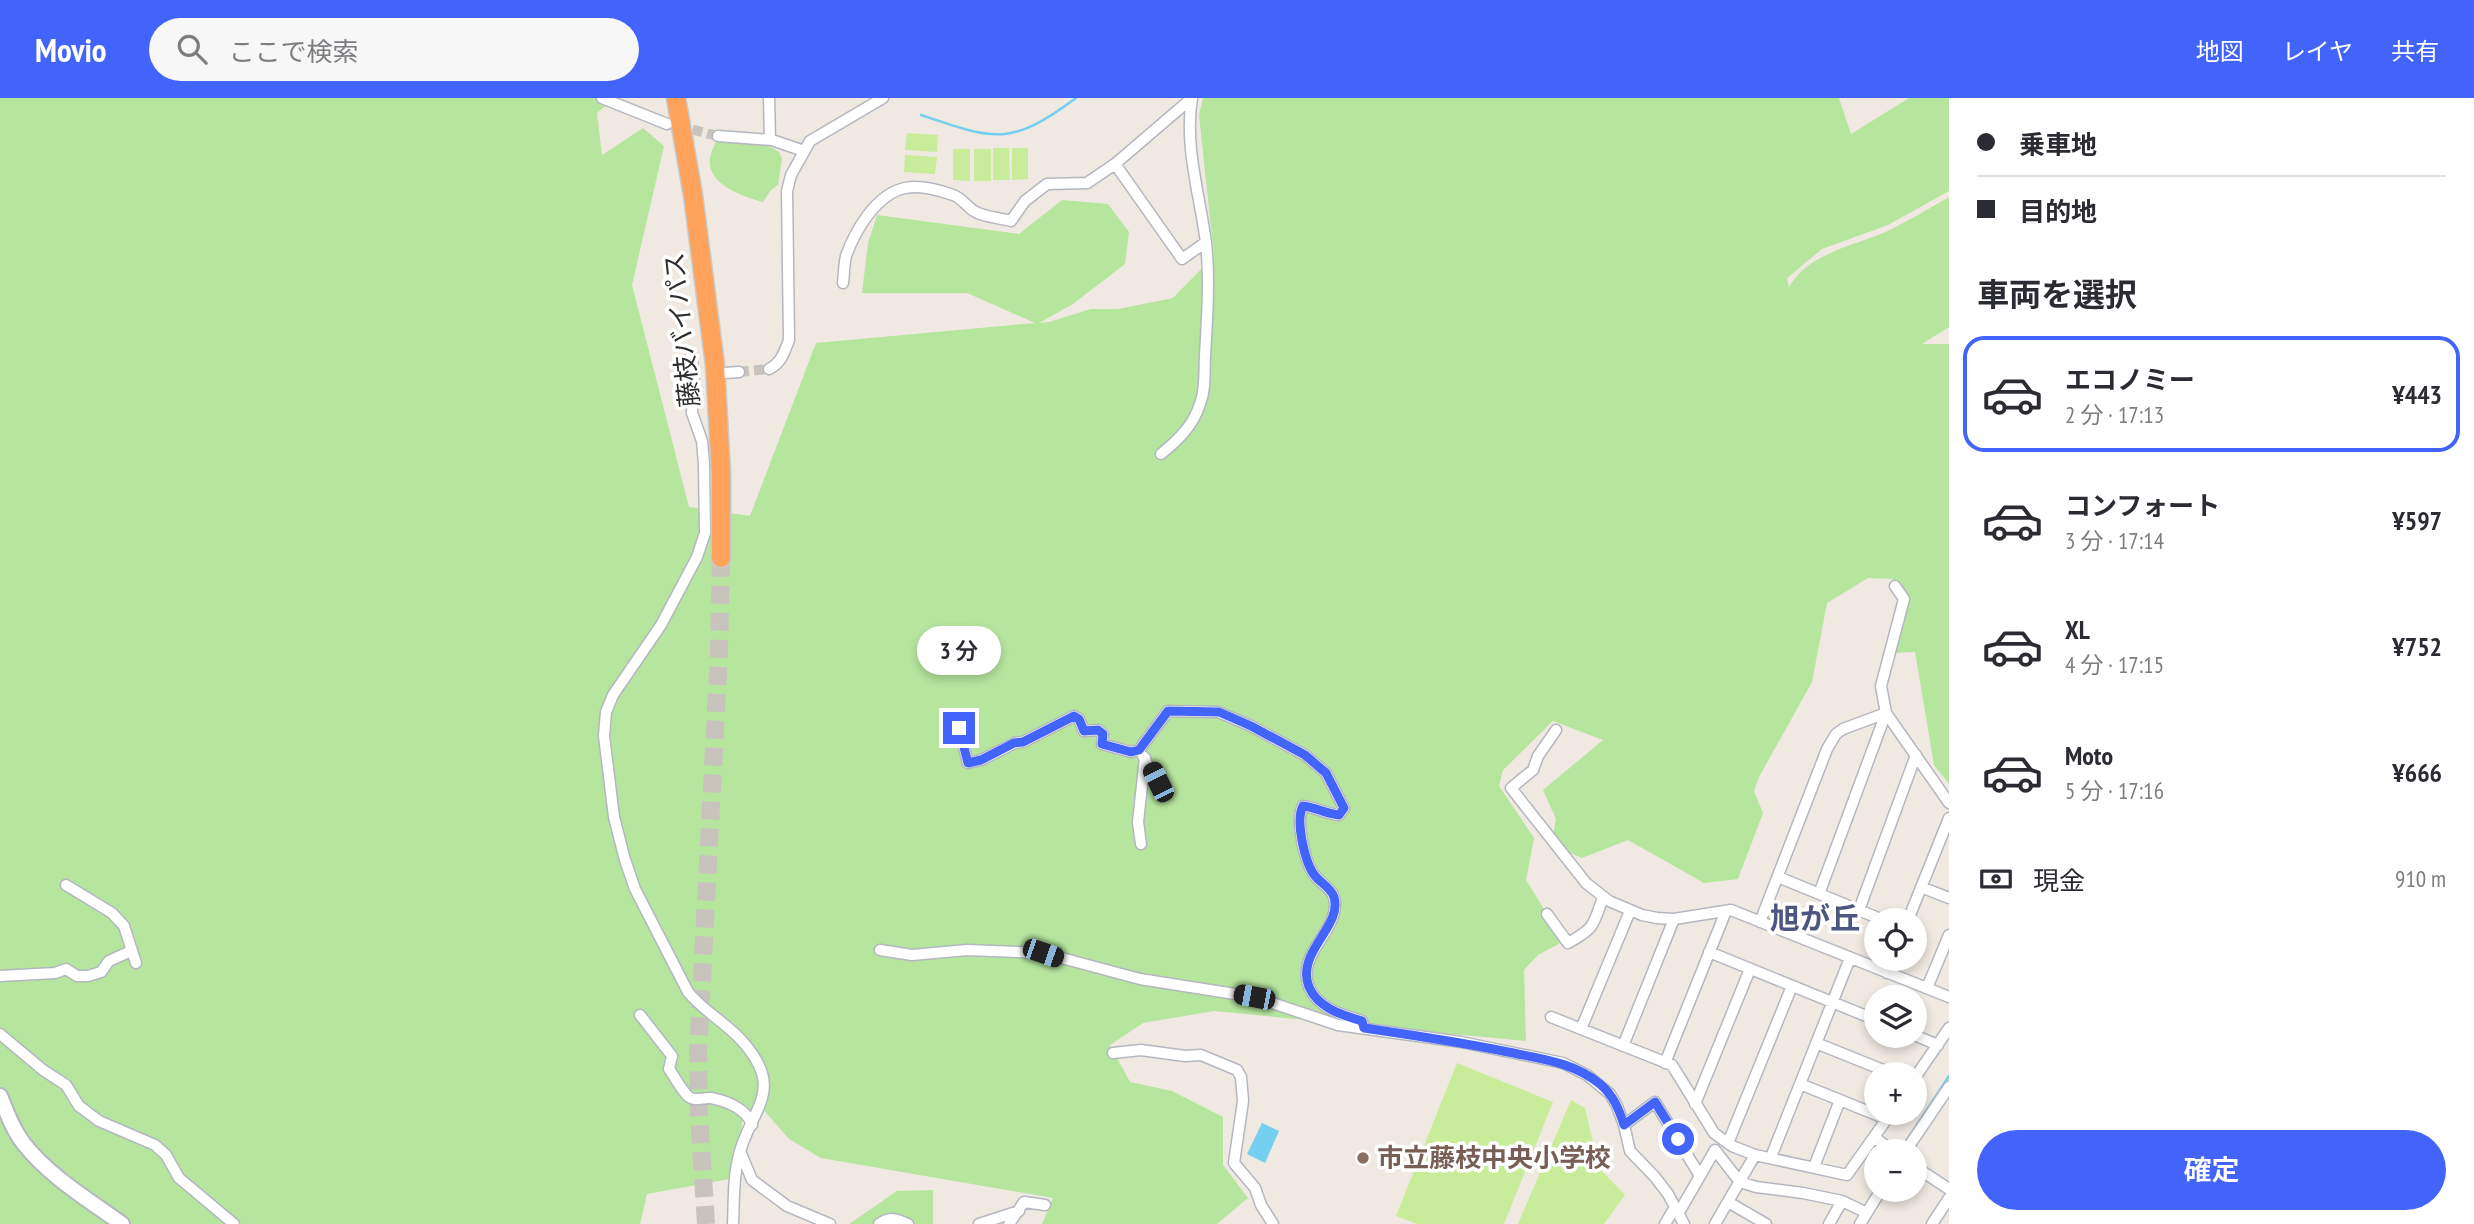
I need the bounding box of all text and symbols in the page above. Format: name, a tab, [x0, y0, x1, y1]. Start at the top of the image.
search box	[149, 18, 639, 81]
text: Movio	[35, 28, 107, 71]
icon: search	[173, 30, 211, 68]
text: ここで検索	[229, 35, 359, 68]
text: 地図	[2196, 36, 2244, 67]
text: レイヤ	[2282, 36, 2353, 67]
text: 共有	[2391, 36, 2439, 67]
text: 乗車地	[2019, 128, 2097, 161]
text: 目的地	[2019, 195, 2097, 228]
street label: 藤枝バイパス	[657, 251, 706, 409]
text: 車両を選択	[1977, 273, 2137, 315]
icon: car	[1981, 363, 2044, 426]
text: エコノミー	[2065, 363, 2195, 396]
text: ¥443	[2392, 378, 2442, 411]
text: 2 分 · 17:13	[2065, 400, 2164, 429]
icon: car	[1981, 489, 2044, 552]
text: コンフォート	[2065, 489, 2220, 522]
text: ¥597	[2392, 504, 2442, 537]
text: 3 分 · 17:14	[2065, 526, 2164, 555]
text: XL	[2065, 613, 2090, 646]
icon: car	[1981, 615, 2044, 678]
callout: 3 分	[917, 626, 1001, 676]
text: ¥752	[2392, 630, 2442, 663]
text: 3 分	[940, 636, 978, 665]
text: 4 分 · 17:15	[2065, 650, 2164, 679]
route end	[943, 712, 975, 744]
text: Moto	[2065, 739, 2113, 772]
icon: car	[1981, 741, 2044, 804]
text: ¥666	[2392, 756, 2442, 789]
car	[1140, 759, 1177, 805]
text: 5 分 · 17:16	[2065, 776, 2164, 805]
icon: cash	[1977, 860, 2015, 898]
text: 現金	[2033, 864, 2085, 897]
text: 910 m	[2395, 864, 2446, 893]
district label: 旭が丘	[1770, 898, 1860, 937]
map controls	[1864, 908, 1927, 1202]
button: locate	[1864, 908, 1927, 971]
car	[1020, 936, 1067, 970]
car	[1232, 983, 1277, 1011]
button: layers	[1864, 985, 1927, 1048]
button: +	[1864, 1062, 1927, 1125]
route start	[1662, 1123, 1694, 1155]
button: 確定	[1977, 1130, 2446, 1210]
button: −	[1864, 1139, 1927, 1202]
place label: 市立藤枝中央小学校	[1377, 1141, 1611, 1174]
marker: 市立藤枝中央小学校	[1355, 1150, 1371, 1166]

